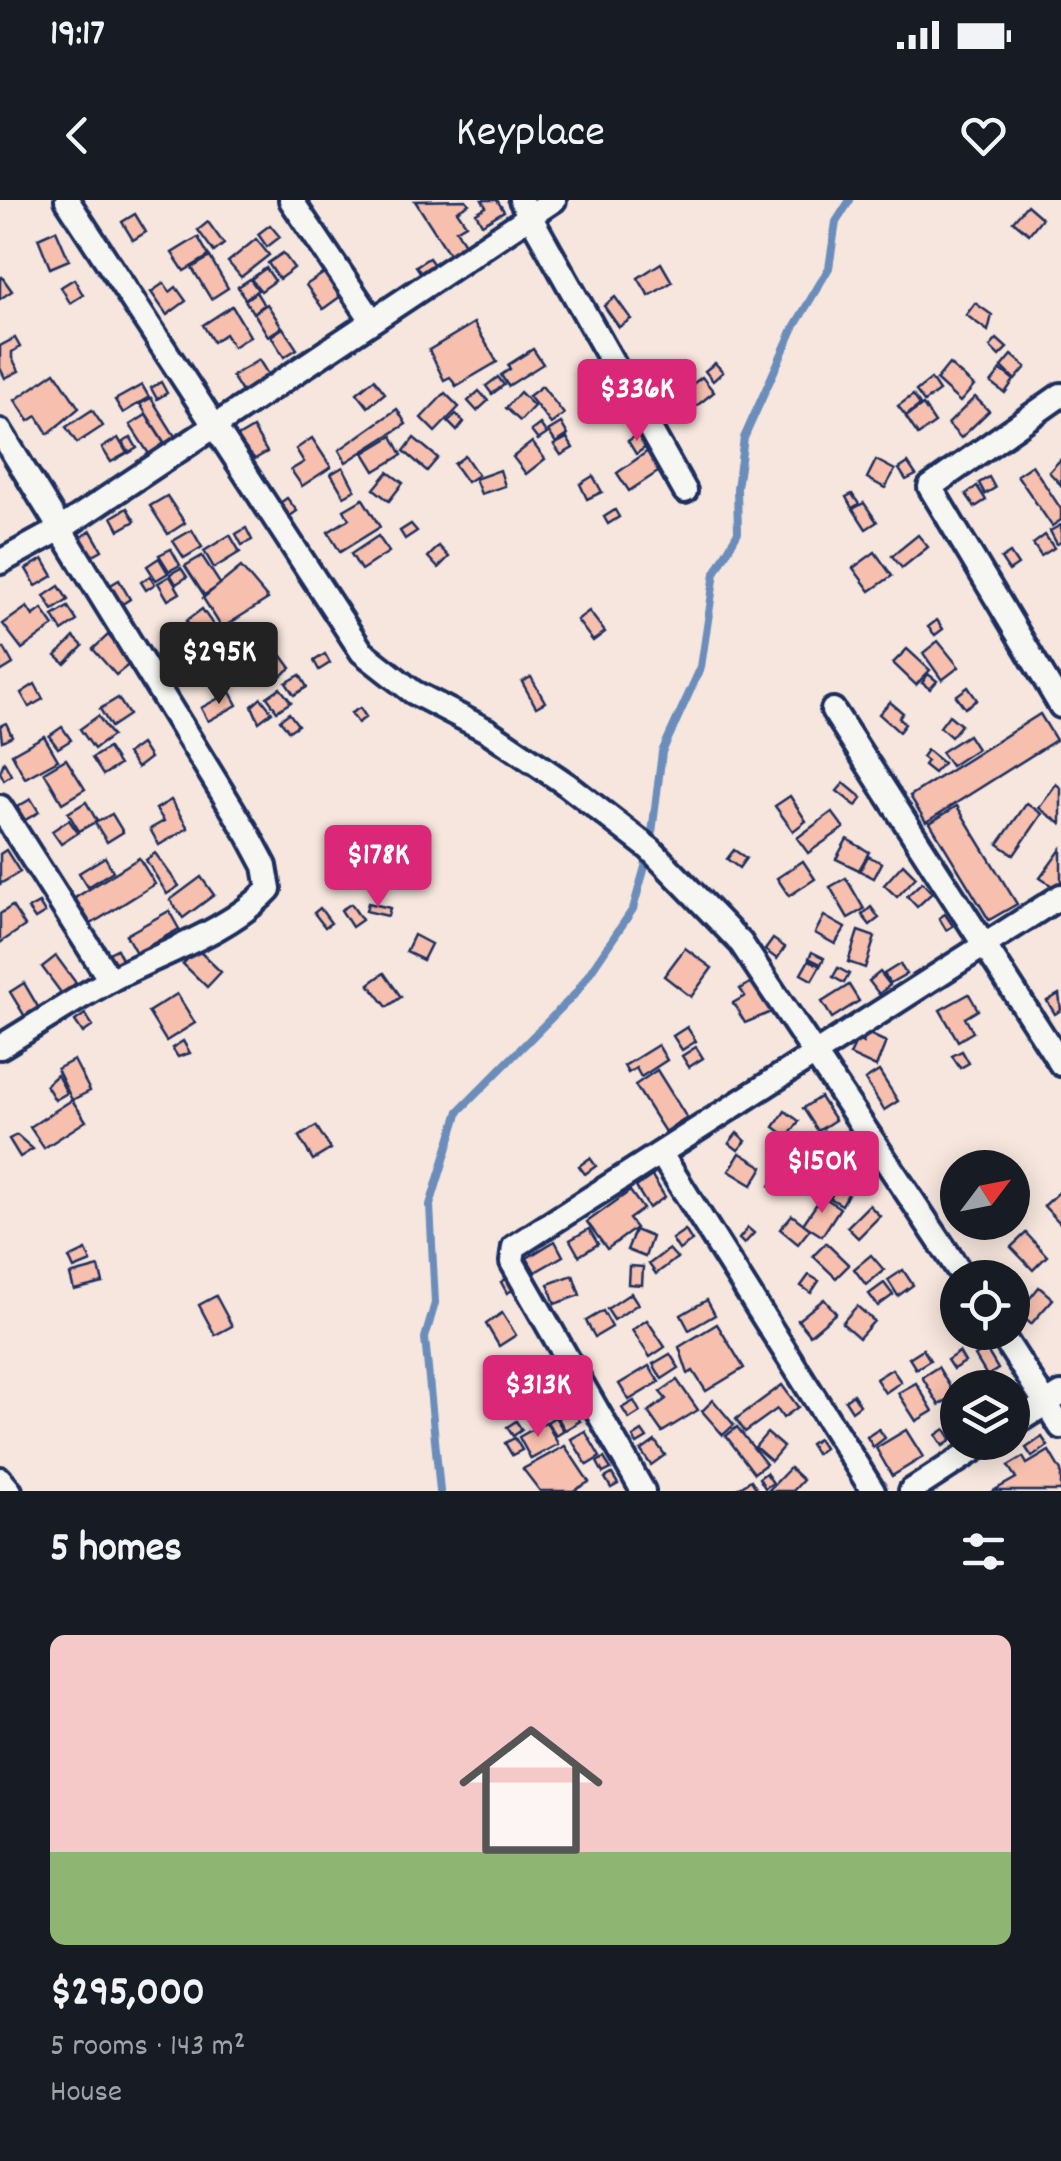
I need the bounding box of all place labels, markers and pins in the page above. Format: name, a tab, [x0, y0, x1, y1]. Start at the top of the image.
pin: $336K	[567, 359, 707, 444]
pin: $295K	[149, 622, 289, 707]
pin: $178K	[308, 825, 448, 910]
pin: $150K	[752, 1131, 892, 1216]
pin: $313K	[468, 1355, 608, 1440]

